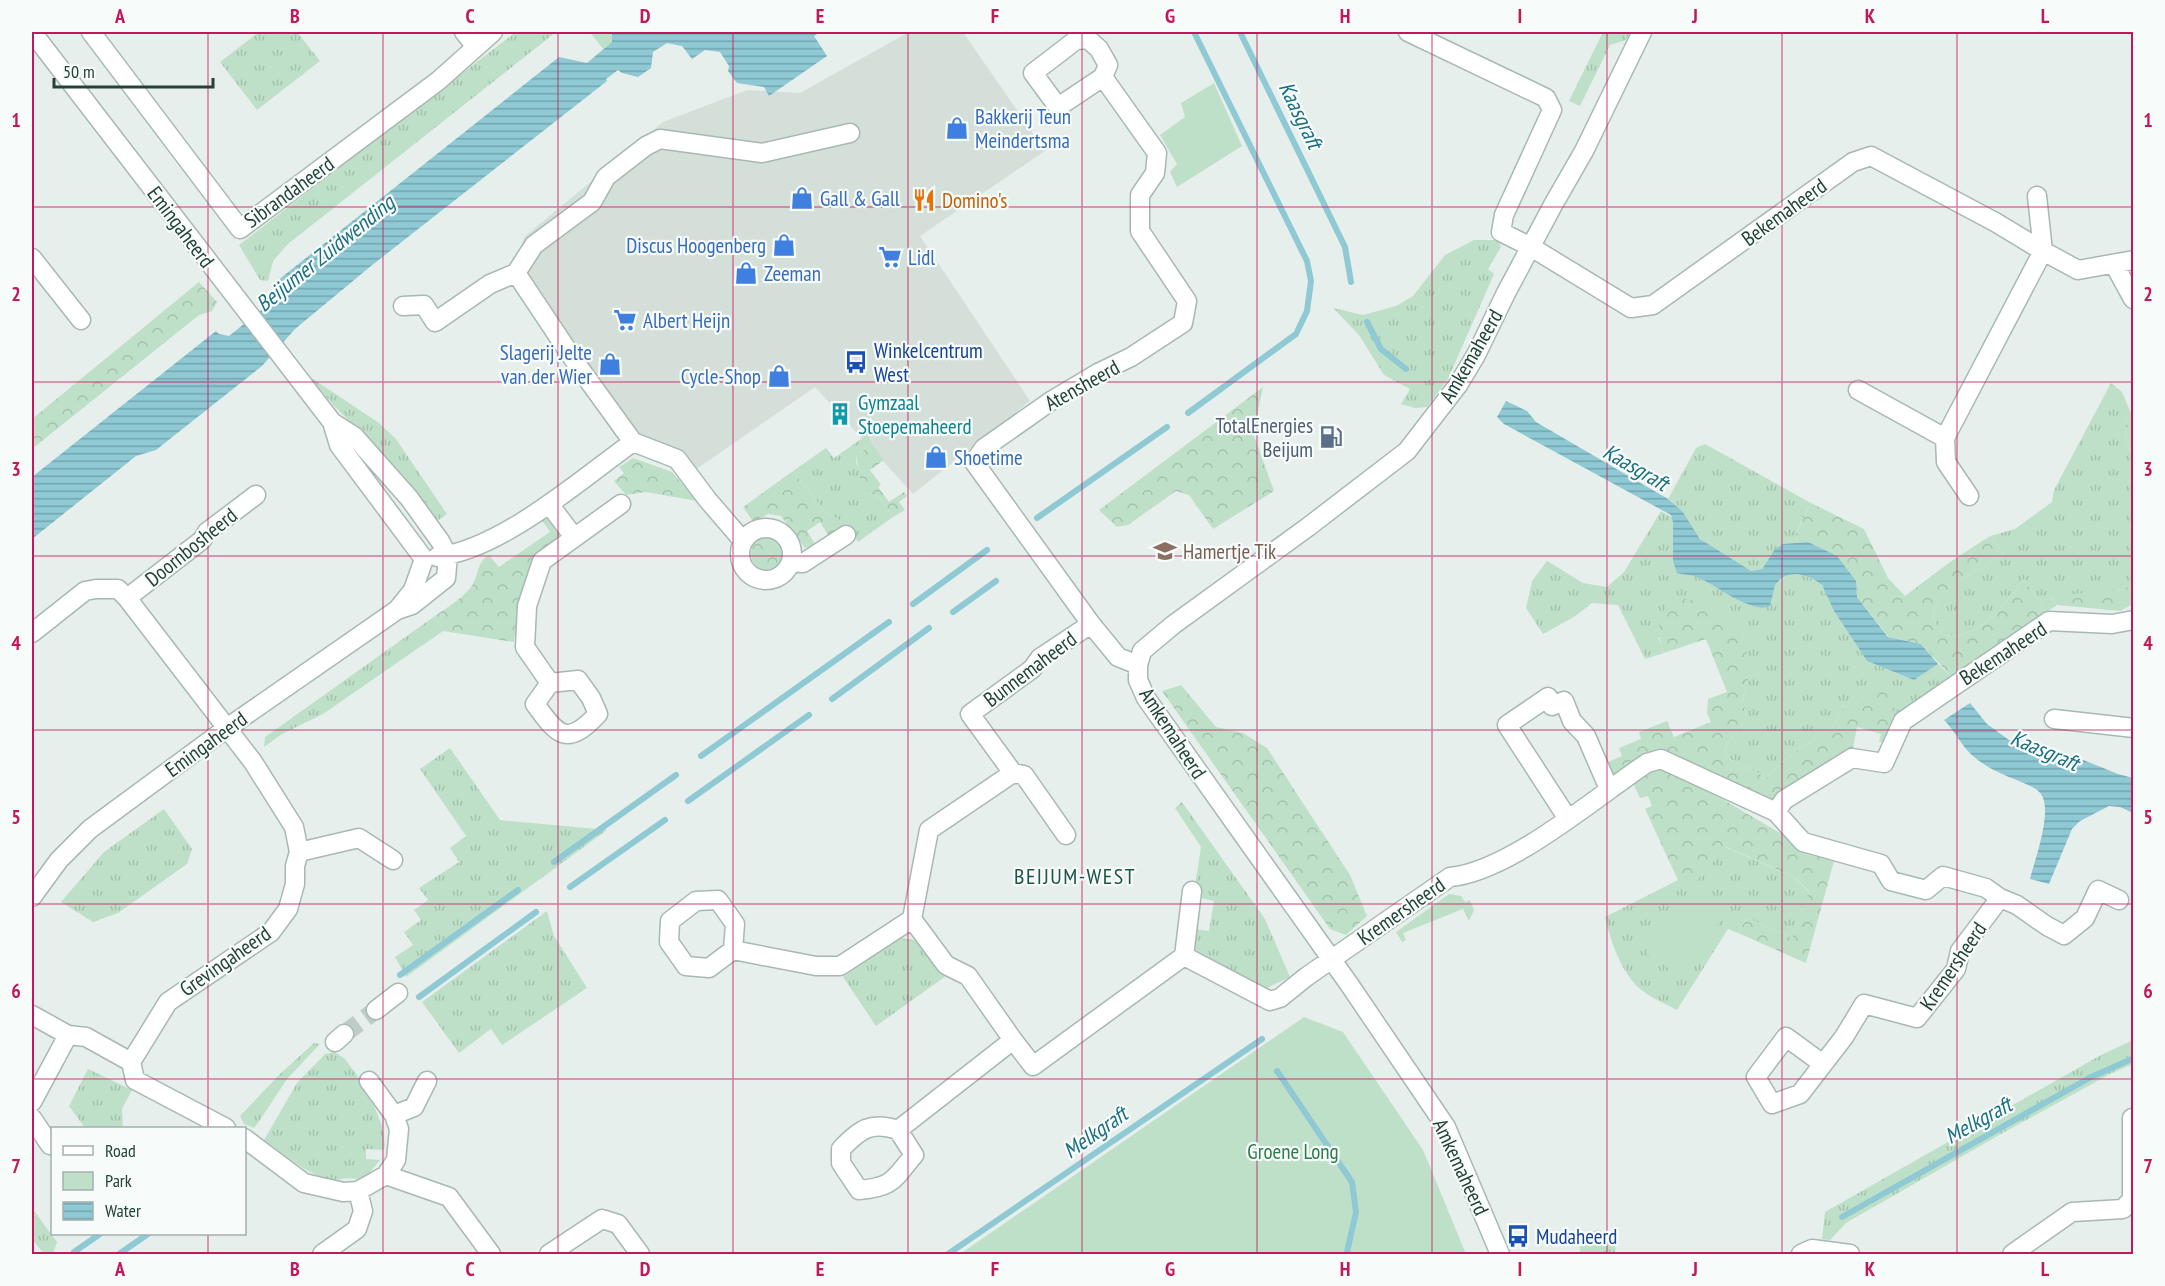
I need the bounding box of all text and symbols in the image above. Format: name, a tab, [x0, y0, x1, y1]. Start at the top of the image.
text: A	[114, 3, 126, 29]
text: B	[290, 3, 300, 29]
text: C	[465, 3, 475, 29]
text: D	[640, 3, 651, 29]
text: E	[816, 3, 824, 29]
text: F	[991, 3, 999, 29]
text: G	[1165, 3, 1175, 29]
text: H	[1340, 3, 1350, 29]
text: I	[1518, 3, 1522, 29]
text: J	[1691, 3, 1698, 29]
text: K	[1865, 3, 1876, 29]
text: L	[2041, 3, 2050, 29]
scale bar	[54, 51, 213, 89]
text: 50 m	[63, 60, 95, 83]
water label: Kaasgraft	[1273, 77, 1330, 156]
place label: Bakkerij Teun Meindertsma	[975, 103, 1071, 154]
text: 1	[11, 107, 21, 133]
text: 1	[2143, 107, 2153, 133]
shop icon: Bakkerij Teun Meindertsma	[944, 115, 970, 141]
street label: Sibrandaheerd	[239, 150, 339, 234]
street label: Bekemaheerd	[1736, 172, 1832, 252]
street label: Emingaheerd	[142, 181, 220, 273]
shop icon: Gall & Gall	[789, 185, 815, 211]
place label: Gall & Gall	[820, 185, 900, 212]
restaurant icon: Domino's	[911, 187, 937, 213]
place label: Domino's	[942, 187, 1007, 214]
water label: Beijumer Zuidwending	[250, 188, 401, 317]
place label: Discus Hoogenberg	[626, 232, 766, 259]
shop icon: Discus Hoogenberg	[771, 232, 797, 258]
supermarket icon: Lidl	[877, 244, 903, 270]
place label: Lidl	[908, 244, 935, 271]
shop icon: Zeeman	[733, 260, 759, 286]
place label: Zeeman	[764, 260, 821, 287]
text: 2	[11, 281, 21, 307]
text: 2	[2143, 281, 2153, 307]
street label: Amkemaheerd	[1433, 304, 1509, 408]
supermarket icon: Albert Heijn	[612, 307, 638, 333]
place label: Albert Heijn	[643, 307, 730, 334]
place label: Winkelcentrum West	[874, 337, 983, 388]
place label: Slagerij Jelte van der Wier	[500, 339, 592, 390]
bus stop icon: Winkelcentrum West	[843, 349, 869, 375]
shop icon: Slagerij Jelte van der Wier	[597, 351, 623, 377]
street label: Atensheerd	[1040, 353, 1124, 417]
place label: Cycle-Shop	[681, 363, 761, 390]
shop icon: Cycle-Shop	[766, 363, 792, 389]
place label: Gymzaal Stoepemaheerd	[858, 389, 971, 440]
building icon: Gymzaal Stoepemaheerd	[827, 401, 853, 427]
place label: TotalEnergies Beijum	[1216, 412, 1313, 463]
fuel station icon: TotalEnergies Beijum	[1318, 424, 1344, 450]
water label: Kaasgraft	[1598, 437, 1676, 498]
shop icon: Shoetime	[923, 444, 949, 470]
place label: Shoetime	[954, 444, 1023, 471]
text: 3	[11, 456, 21, 482]
text: 3	[2143, 456, 2153, 482]
street label: Doornbosheerd	[139, 502, 243, 592]
school or university icon: Hamertje Tik	[1152, 538, 1178, 564]
place label: Hamertje Tik	[1183, 538, 1276, 565]
street label: Bekemaheerd	[1954, 615, 2052, 691]
street label: Bunnemaheerd	[978, 625, 1082, 713]
text: 4	[11, 630, 21, 656]
text: 4	[2143, 630, 2153, 656]
street label: Amkemaheerd	[1133, 682, 1213, 784]
street label: Emingaheerd	[160, 705, 252, 783]
water label: Kaasgraft	[2007, 723, 2086, 778]
text: 5	[11, 804, 21, 830]
text: 5	[2143, 804, 2153, 830]
district label: BEIJUM-WEST	[1014, 862, 1136, 890]
street label: Kremersheerd	[1352, 871, 1450, 951]
street label: Kremersheerd	[1914, 917, 1992, 1015]
street label: Grevingaheerd	[174, 920, 276, 1002]
text: 6	[11, 978, 21, 1004]
text: 6	[2143, 978, 2153, 1004]
water label: Melkgraft	[1940, 1089, 2019, 1150]
water label: Melkgraft	[1057, 1098, 1135, 1164]
street label: Amkemaheerd	[1427, 1114, 1495, 1220]
legend	[51, 1127, 246, 1235]
park label: Groene Long	[1247, 1138, 1339, 1165]
text: Road	[105, 1139, 136, 1162]
text: 7	[11, 1153, 21, 1179]
text: 7	[2143, 1153, 2153, 1179]
text: Park	[105, 1169, 132, 1192]
text: Water	[105, 1199, 141, 1222]
bus stop icon: Mudaheerd	[1505, 1223, 1531, 1249]
place label: Mudaheerd	[1536, 1223, 1617, 1250]
text: A	[114, 1256, 126, 1282]
text: B	[290, 1256, 300, 1282]
text: C	[465, 1256, 475, 1282]
text: D	[640, 1256, 651, 1282]
text: E	[816, 1256, 824, 1282]
text: F	[991, 1256, 999, 1282]
text: G	[1165, 1256, 1175, 1282]
text: H	[1340, 1256, 1350, 1282]
text: I	[1518, 1256, 1522, 1282]
text: J	[1691, 1256, 1698, 1282]
text: K	[1865, 1256, 1876, 1282]
text: L	[2041, 1256, 2050, 1282]

